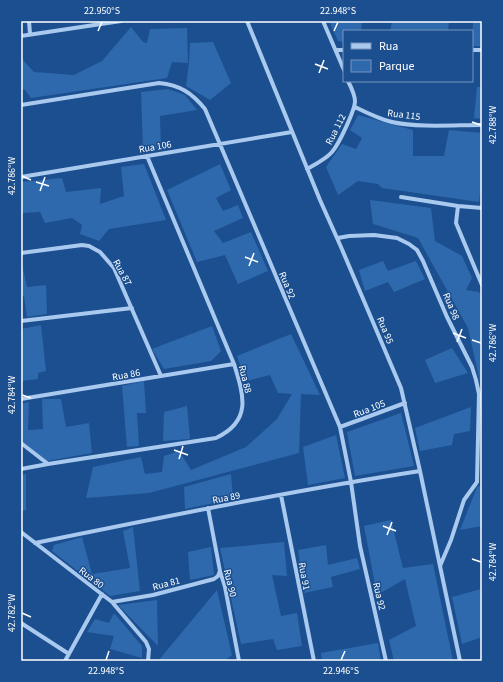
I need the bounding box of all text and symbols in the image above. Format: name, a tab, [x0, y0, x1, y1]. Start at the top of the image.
text: 22.950°S	[84, 4, 120, 18]
text: 22.948°S	[320, 4, 356, 18]
legend	[343, 30, 473, 82]
text: Rua	[379, 38, 398, 55]
text: Parque	[379, 58, 415, 75]
street label: Rua 115	[387, 106, 421, 124]
text: 42.788°W	[486, 106, 500, 144]
street label: Rua 112	[322, 112, 350, 147]
street label: Rua 106	[138, 137, 173, 157]
text: 42.786°W	[5, 157, 19, 195]
street label: Rua 87	[109, 257, 135, 288]
street label: Rua 92	[275, 270, 299, 301]
street label: Rua 98	[439, 291, 463, 322]
street label: Rua 95	[373, 315, 397, 346]
text: 42.786°W	[486, 324, 500, 362]
street label: Rua 88	[235, 364, 255, 395]
street label: Rua 86	[111, 366, 141, 384]
text: 42.784°W	[5, 376, 19, 414]
street label: Rua 105	[351, 396, 387, 421]
street label: Rua 89	[211, 488, 241, 508]
text: 42.784°W	[486, 543, 500, 581]
street label: Rua 91	[294, 561, 314, 591]
street label: Rua 80	[76, 564, 107, 592]
street label: Rua 90	[220, 568, 240, 599]
street label: Rua 81	[151, 574, 182, 594]
street label: Rua 92	[369, 581, 389, 612]
text: 42.782°W	[5, 594, 19, 632]
text: 22.948°S	[88, 664, 124, 678]
text: 22.946°S	[323, 664, 359, 678]

